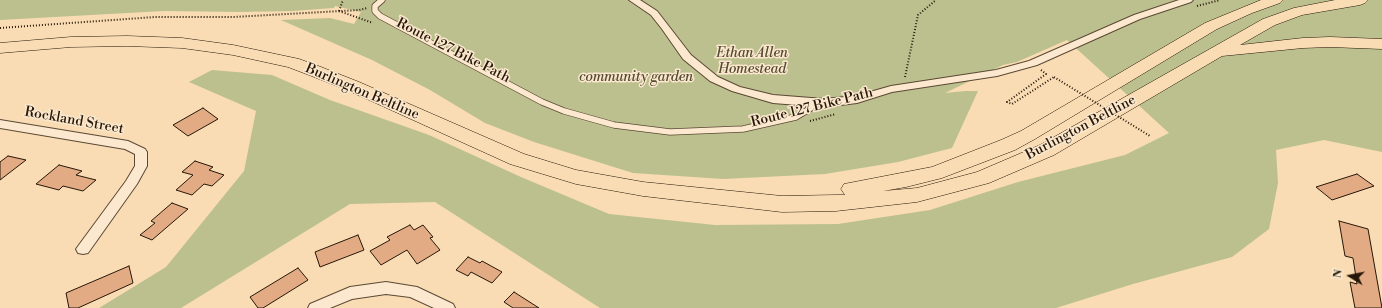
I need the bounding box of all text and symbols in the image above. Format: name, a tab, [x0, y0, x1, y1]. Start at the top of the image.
street label: Route 127 Bike Path	[393, 15, 513, 87]
park label: Ethan Allen Homestead	[716, 46, 788, 78]
street label: Burlington Beltline	[302, 60, 422, 124]
park label: community garden	[579, 70, 693, 86]
street label: Route 127 Bike Path	[749, 85, 875, 131]
street label: Burlington Beltline	[1023, 92, 1139, 164]
street label: Rockland Street	[23, 104, 125, 138]
north arrow	[1330, 256, 1370, 296]
text: N	[1331, 268, 1346, 279]

